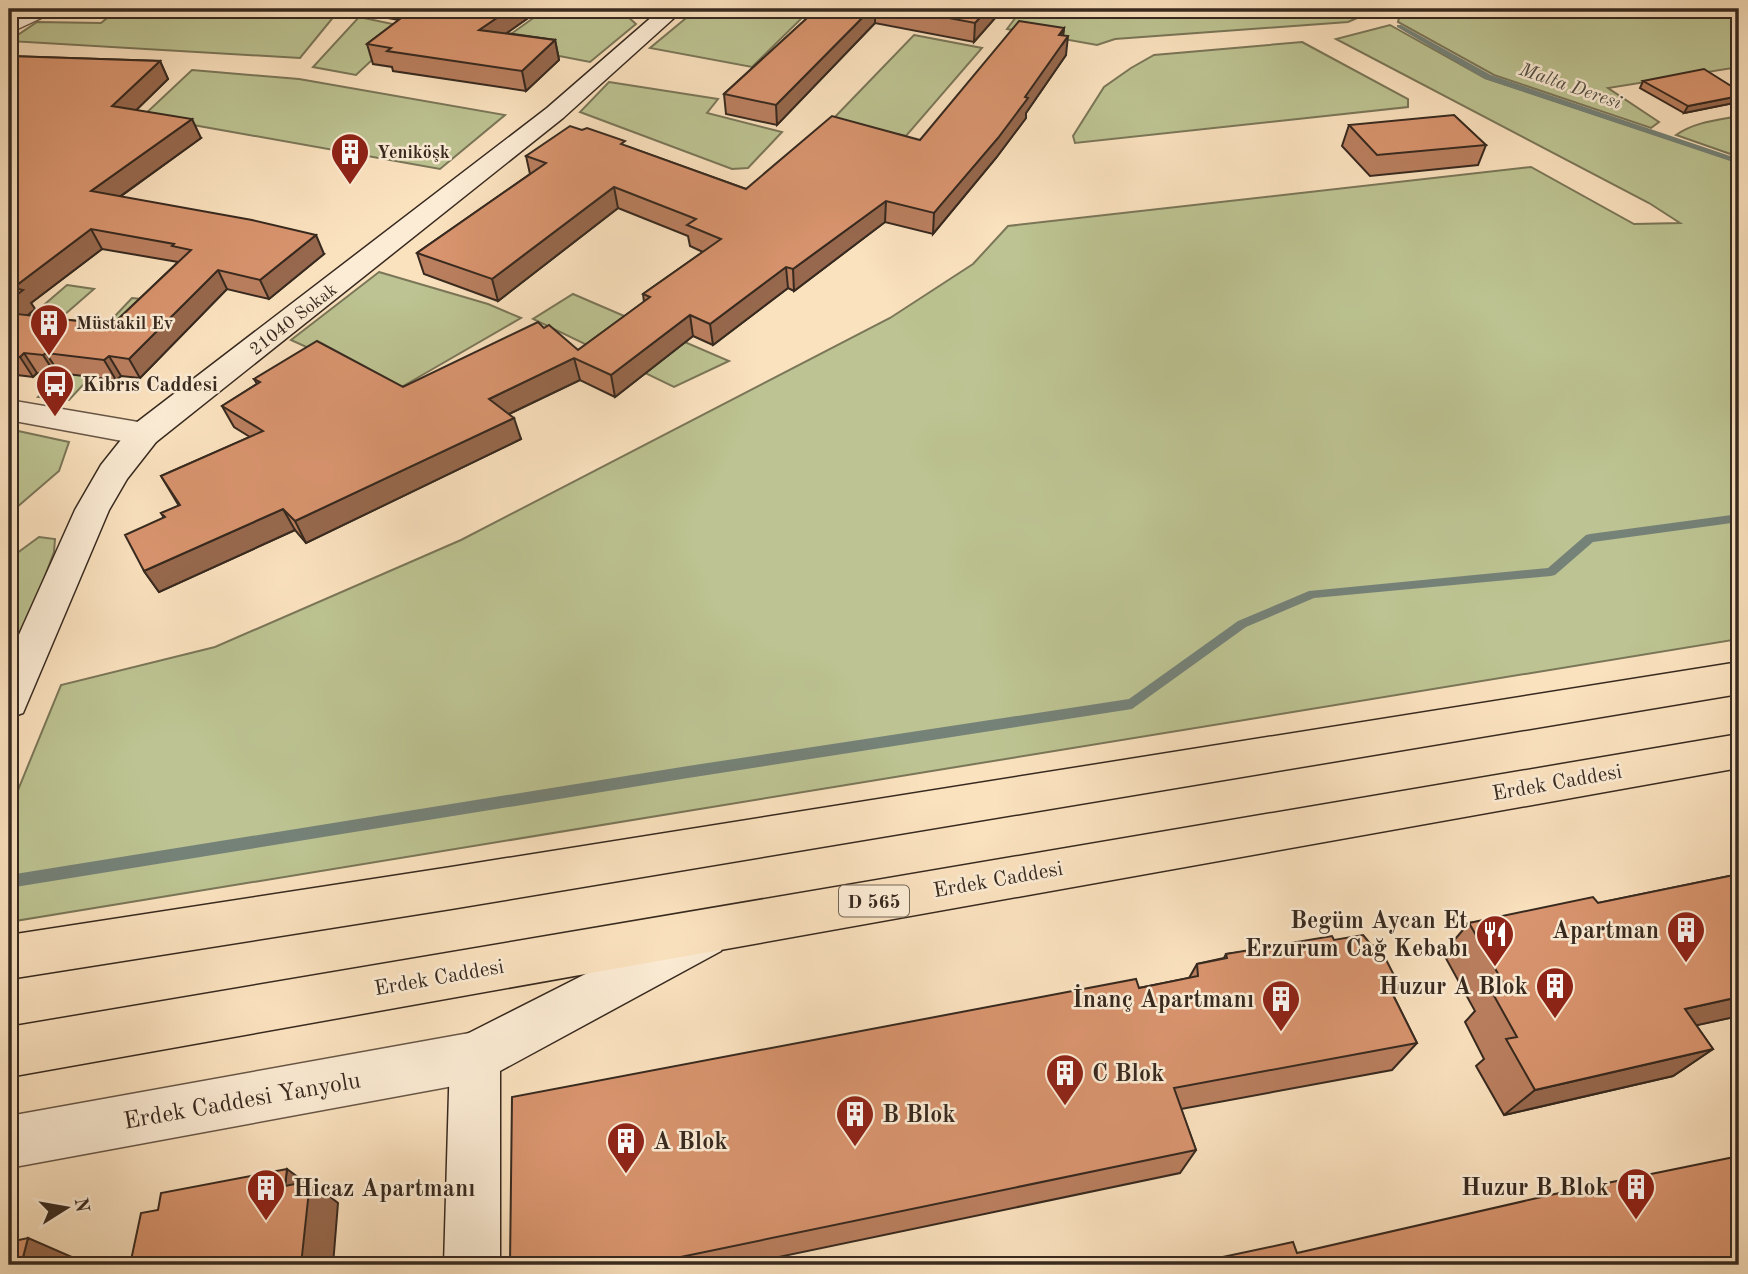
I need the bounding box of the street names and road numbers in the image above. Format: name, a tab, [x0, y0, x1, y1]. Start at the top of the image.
street label: 21040 Sokak	[247, 280, 341, 359]
street label: Erdek Caddesi	[1491, 762, 1624, 805]
street label: Erdek Caddesi	[932, 859, 1065, 902]
road number: D 565	[839, 886, 909, 917]
street label: Erdek Caddesi	[373, 957, 506, 1000]
street label: Erdek Caddesi Yanyolu	[122, 1069, 363, 1135]

